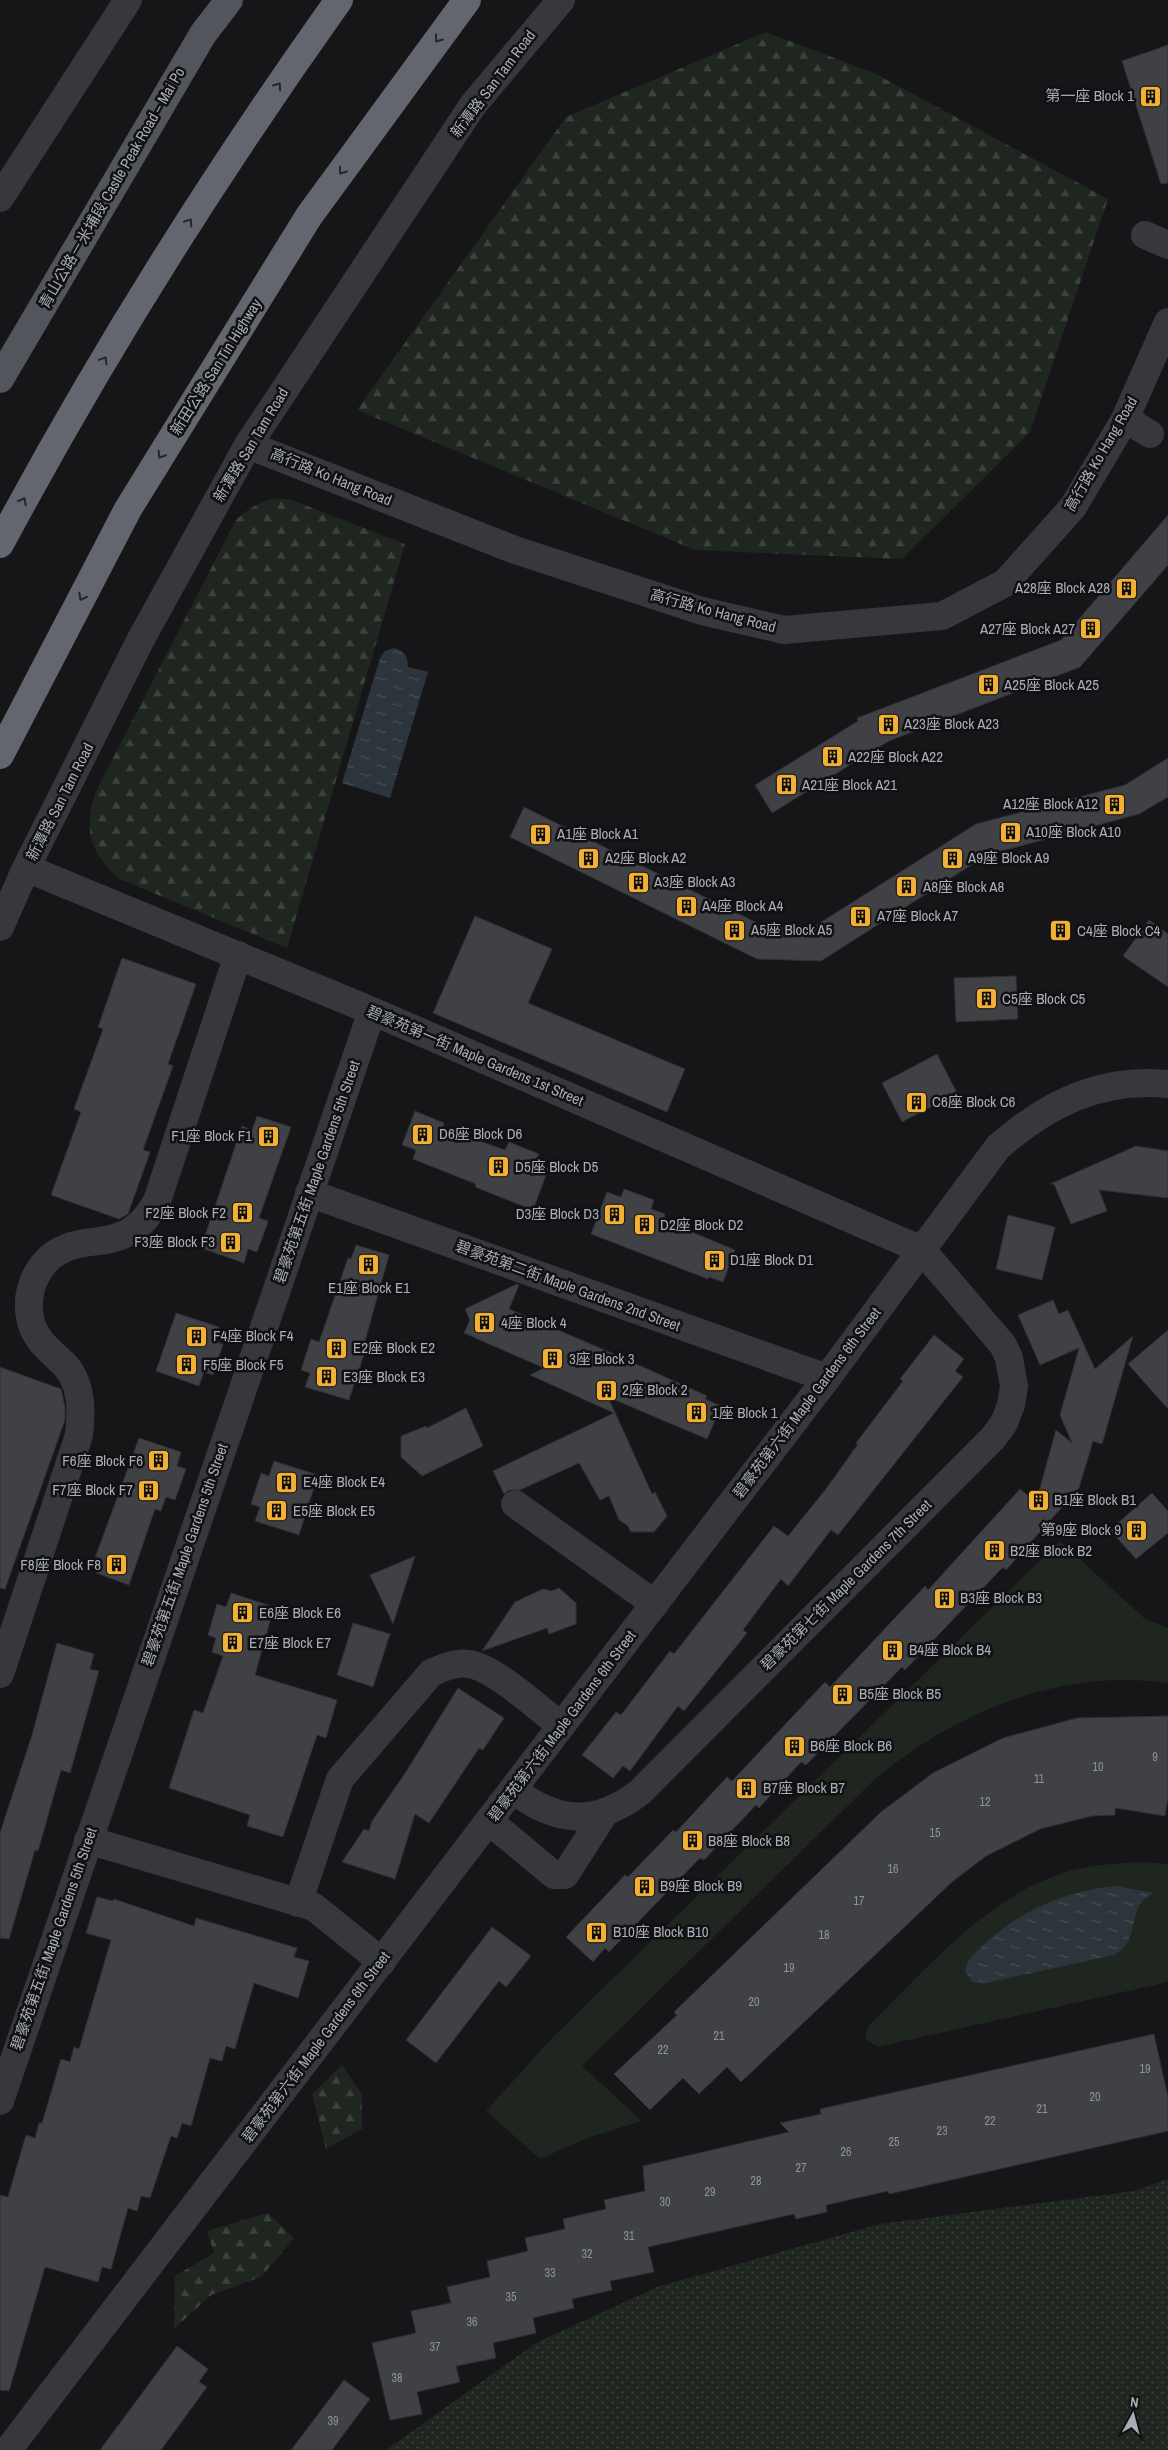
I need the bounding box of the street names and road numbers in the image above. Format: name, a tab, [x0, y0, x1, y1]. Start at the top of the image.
street label: 新潭路 San Tam Road	[445, 26, 540, 142]
street label: 青山公路－米埔段 Castle Peak Road – Mai Po	[34, 63, 190, 312]
street label: 新田公路 San Tin Highway	[165, 294, 267, 439]
street label: 新潭路 San Tam Road	[208, 384, 293, 506]
street label: 高行路 Ko Hang Road	[1059, 393, 1142, 515]
street label: 高行路 Ko Hang Road	[267, 443, 395, 510]
street label: 高行路 Ko Hang Road	[648, 584, 778, 637]
street label: 新潭路 San Tam Road	[21, 739, 98, 864]
street label: 碧豪苑第一街 Maple Gardens 1st Street	[364, 1000, 587, 1111]
street label: 碧豪苑第五街 Maple Gardens 5th Street	[268, 1057, 365, 1286]
street label: 碧豪苑第二街 Maple Gardens 2nd Street	[453, 1235, 684, 1336]
street label: 碧豪苑第六街 Maple Gardens 6th Street	[728, 1302, 886, 1503]
street label: 碧豪苑第五街 Maple Gardens 5th Street	[136, 1440, 233, 1669]
street label: 碧豪苑第七街 Maple Gardens 7th Street	[755, 1494, 936, 1675]
street label: 碧豪苑第六街 Maple Gardens 6th Street	[483, 1625, 641, 1826]
street label: 碧豪苑第五街 Maple Gardens 5th Street	[5, 1824, 102, 2053]
street label: 碧豪苑第六街 Maple Gardens 6th Street	[237, 1946, 395, 2147]

